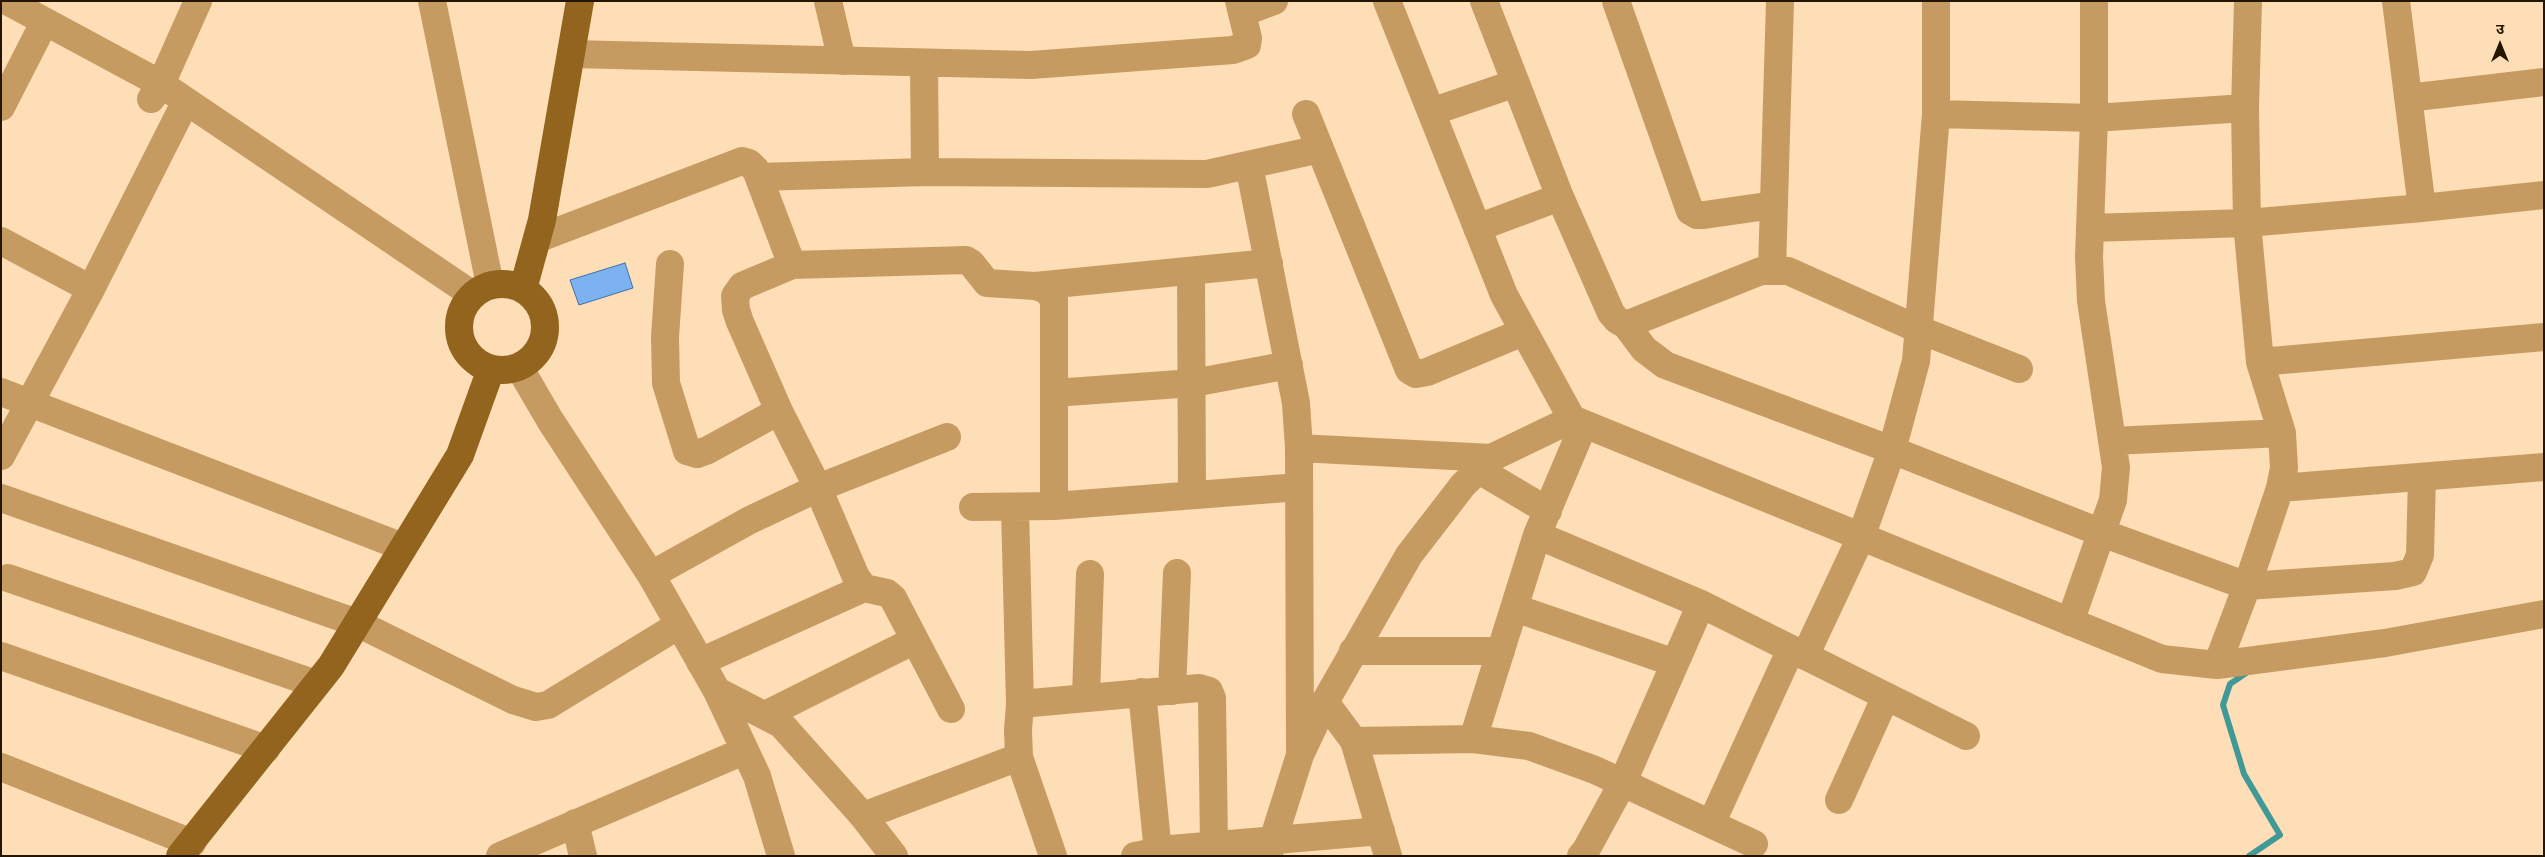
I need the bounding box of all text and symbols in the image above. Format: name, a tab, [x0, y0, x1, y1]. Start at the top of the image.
north arrow	[2475, 20, 2525, 70]
text: उ	[2496, 21, 2504, 38]

